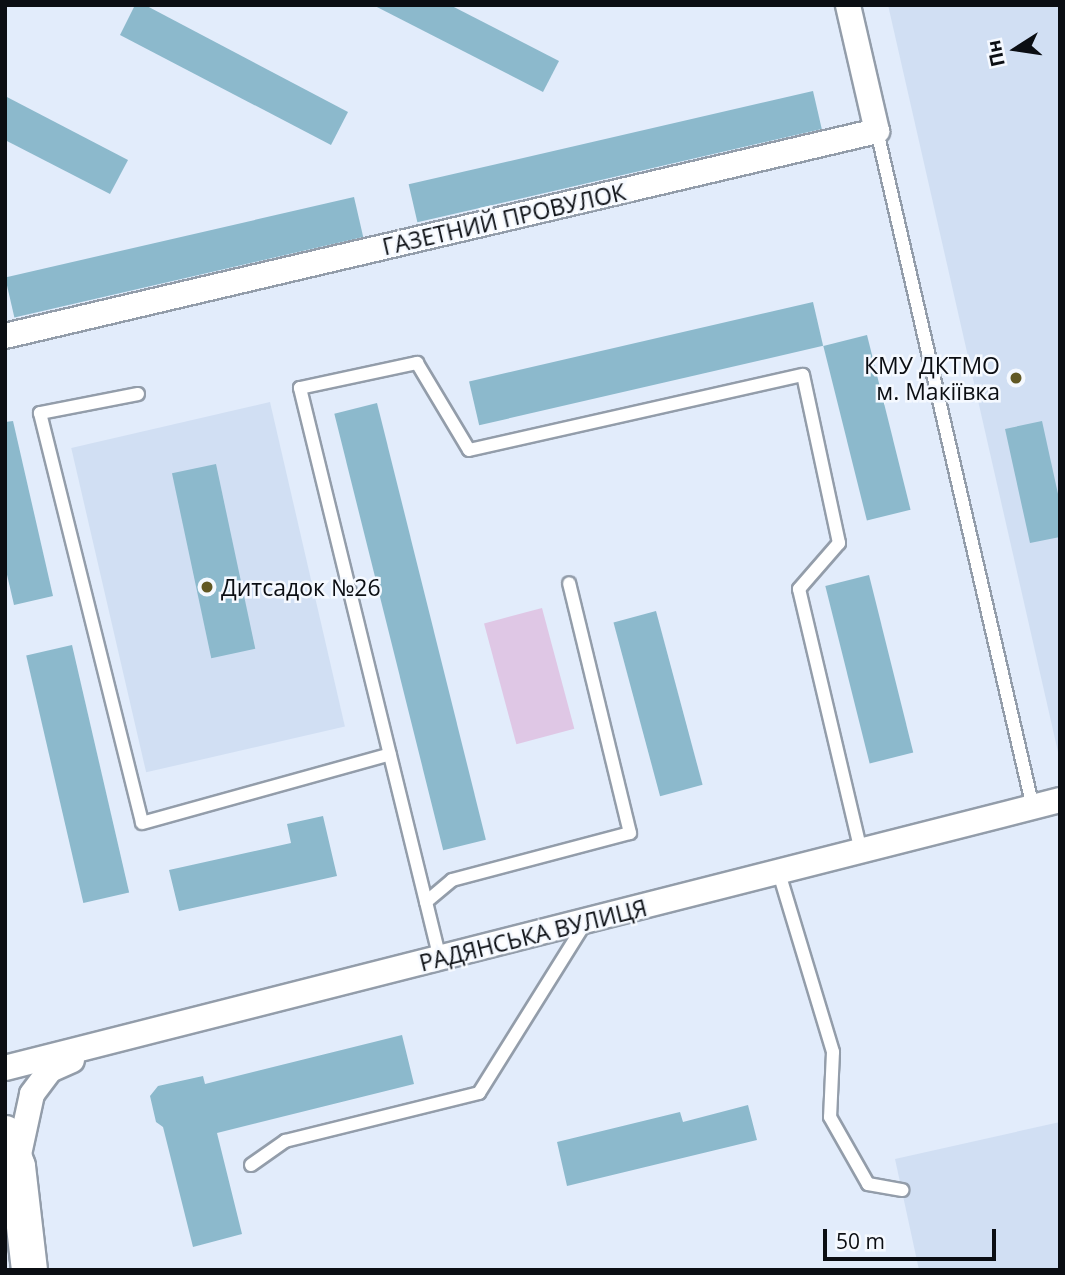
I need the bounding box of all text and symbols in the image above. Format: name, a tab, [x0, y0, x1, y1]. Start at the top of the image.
north arrow	[981, 14, 1051, 84]
text: Пн	[980, 38, 1011, 69]
street label: ГАЗЕТНИЙ ПРОВУЛОК	[380, 178, 628, 260]
place label: КМУ ДКТМО м. Макіївка	[864, 351, 1000, 405]
marker: КМУ ДКТМО м. Макіївка	[1006, 368, 1026, 388]
place label: Дитсадок №26	[221, 573, 381, 601]
marker: Дитсадок №26	[199, 579, 215, 595]
street label: РАДЯНСЬКА ВУЛИЦЯ	[416, 893, 650, 977]
scale bar	[827, 1216, 1000, 1260]
text: 50 m	[836, 1227, 885, 1255]

